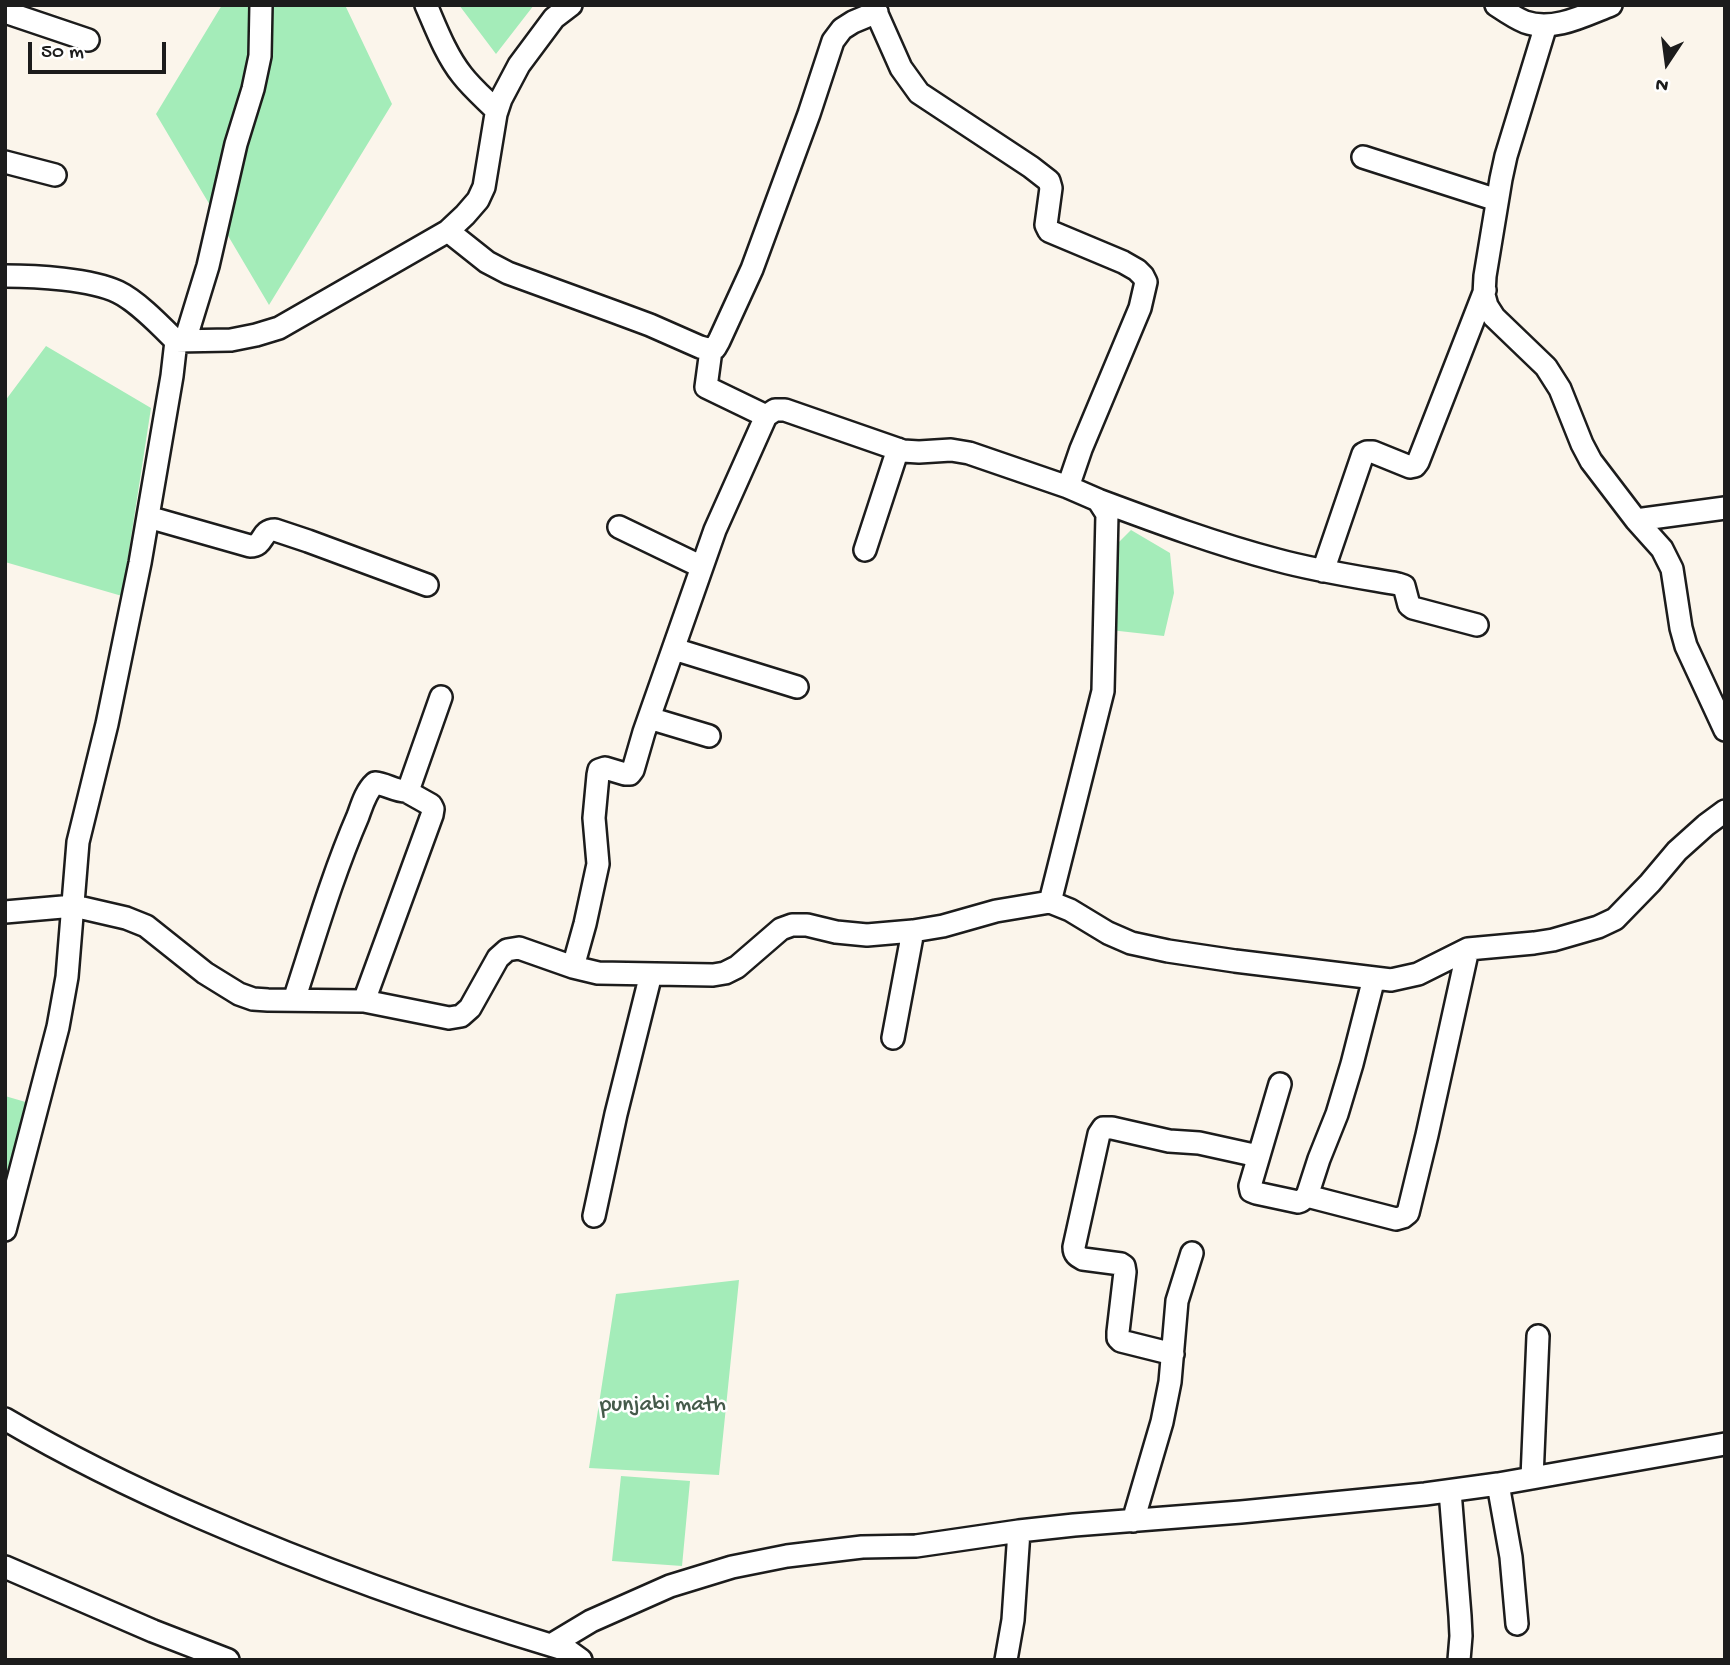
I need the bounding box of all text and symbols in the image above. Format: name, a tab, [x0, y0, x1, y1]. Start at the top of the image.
scale bar	[32, 28, 170, 72]
north arrow	[1632, 28, 1702, 98]
text: 50 m	[41, 41, 84, 66]
text: N	[1654, 71, 1671, 97]
park label: punjabi math	[600, 1392, 726, 1420]

